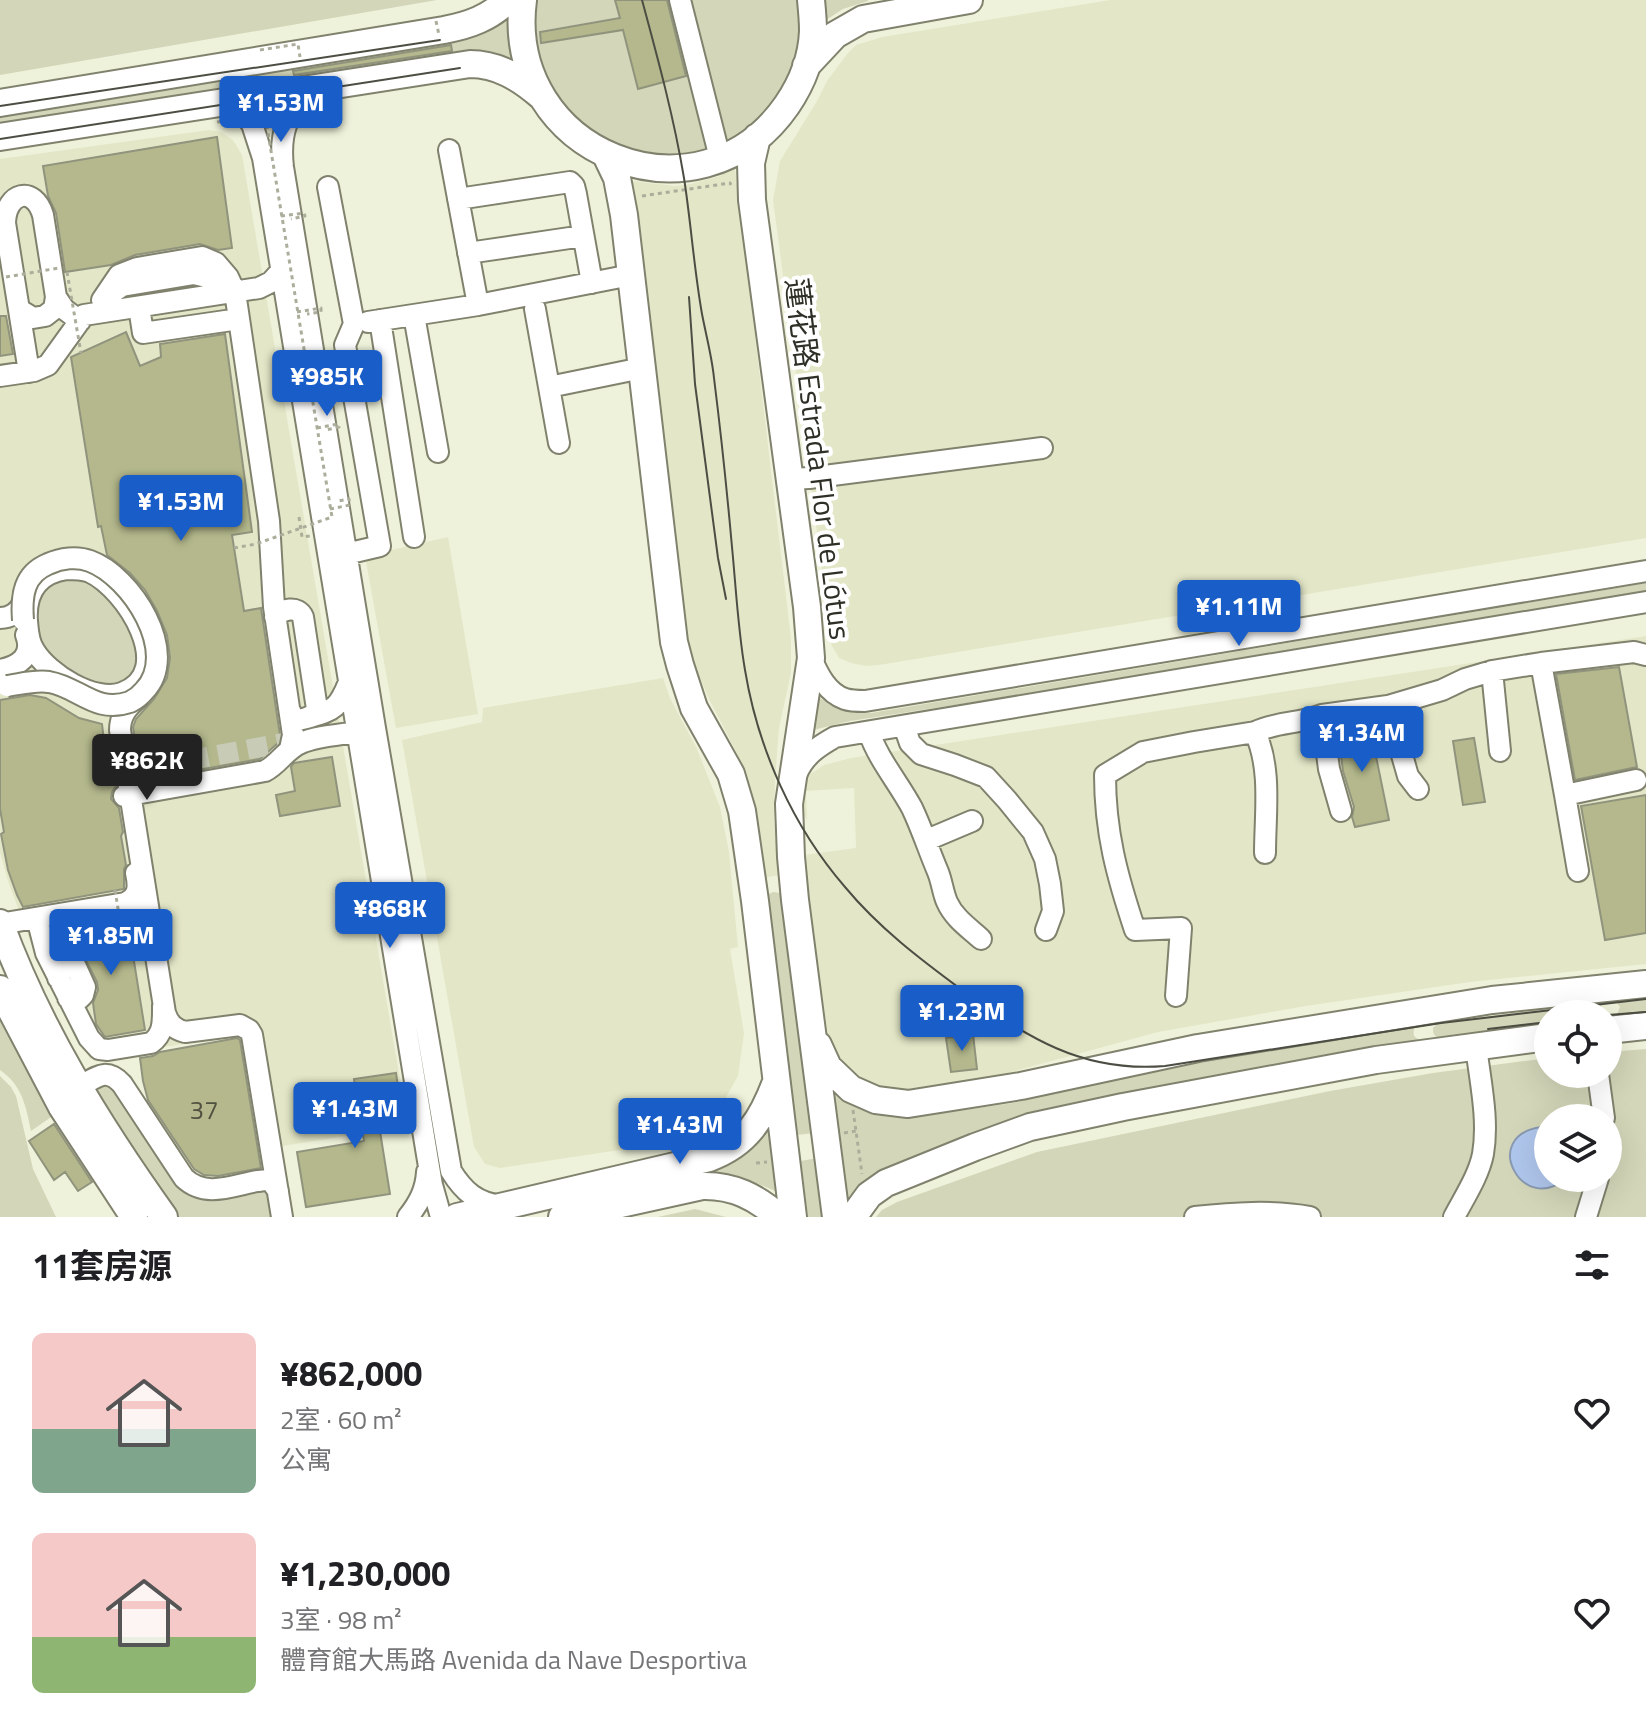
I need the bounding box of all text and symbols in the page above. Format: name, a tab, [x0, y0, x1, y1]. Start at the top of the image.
pin: ¥1.53M	[216, 76, 346, 144]
text: ¥1.53M	[237, 82, 325, 121]
street label: 蓮花路 Estrada Flor de Lótus	[774, 275, 864, 642]
pin: ¥985K	[271, 350, 383, 418]
text: ¥985K	[290, 356, 364, 395]
pin: ¥1.53M	[116, 475, 246, 543]
text: ¥1.53M	[137, 481, 225, 520]
pin: ¥1.11M	[1174, 580, 1304, 648]
text: ¥1.11M	[1195, 586, 1283, 625]
pin: ¥1.34M	[1297, 706, 1427, 774]
text: ¥1.34M	[1318, 712, 1406, 751]
pin: ¥862K	[91, 734, 203, 802]
text: ¥862K	[110, 740, 184, 779]
pin: ¥868K	[334, 882, 446, 950]
text: ¥868K	[353, 888, 427, 927]
pin: ¥1.85M	[46, 909, 176, 977]
text: ¥1.85M	[67, 915, 155, 954]
pin: ¥1.23M	[897, 985, 1027, 1053]
text: ¥1.23M	[918, 991, 1006, 1030]
map controls	[1534, 1000, 1622, 1192]
button: locate	[1534, 1000, 1622, 1088]
pin: ¥1.43M	[290, 1082, 420, 1150]
text: ¥1.43M	[311, 1088, 399, 1127]
house number: 37	[189, 1090, 219, 1129]
pin: ¥1.43M	[615, 1098, 745, 1166]
text: ¥1.43M	[636, 1104, 724, 1143]
button: layers	[1534, 1104, 1622, 1192]
text: 11套房源	[32, 1239, 172, 1291]
icon: filters	[1570, 1243, 1614, 1287]
text: ¥862,000	[280, 1347, 422, 1399]
icon: home	[96, 1365, 192, 1461]
icon: heart	[1570, 1391, 1614, 1435]
text: 2室 · 60 m²	[280, 1400, 402, 1439]
text: 公寓	[280, 1440, 332, 1479]
text: ¥1,230,000	[280, 1547, 450, 1599]
icon: home	[96, 1565, 192, 1661]
icon: heart	[1570, 1591, 1614, 1635]
text: 3室 · 98 m²	[280, 1600, 402, 1639]
text: 體育館大馬路 Avenida da Nave Desportiva	[280, 1640, 747, 1679]

